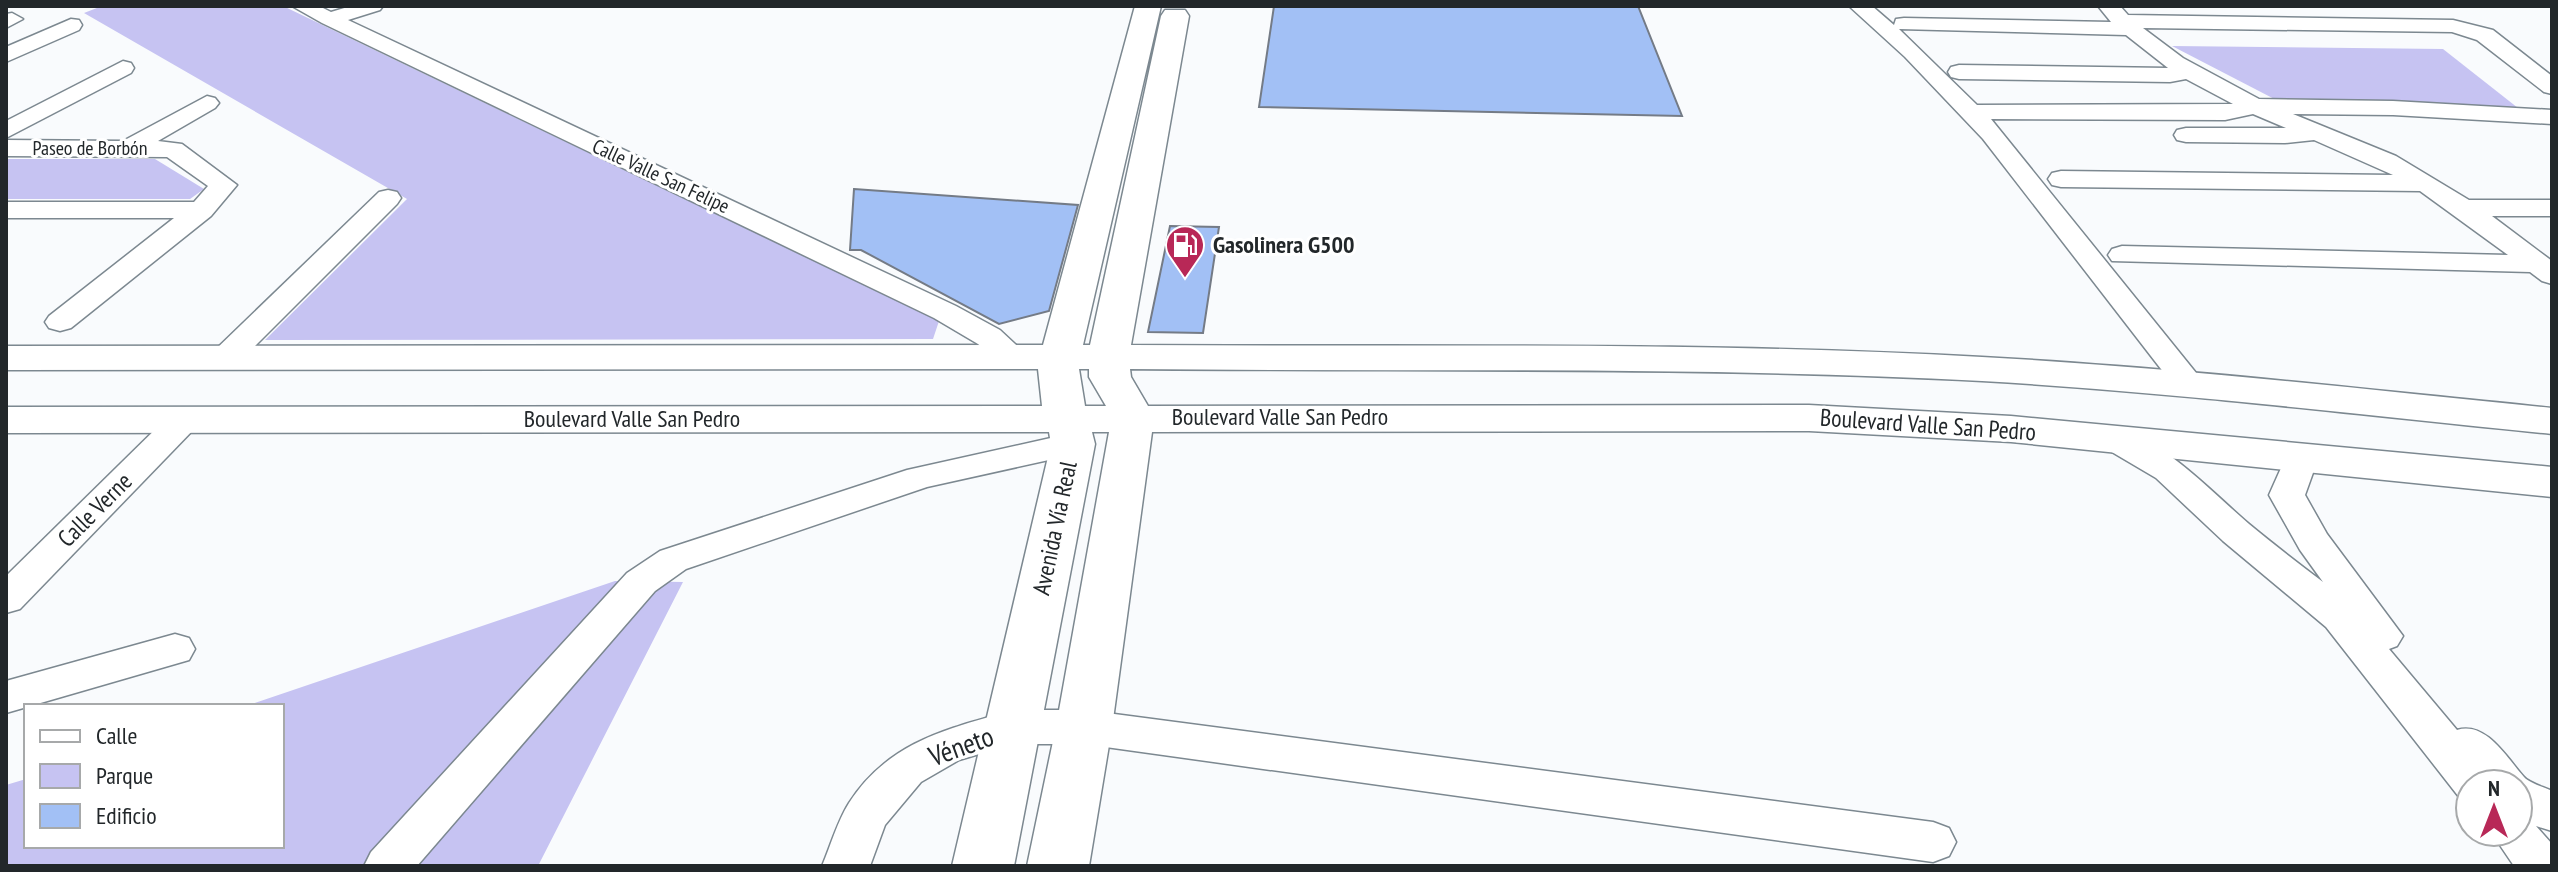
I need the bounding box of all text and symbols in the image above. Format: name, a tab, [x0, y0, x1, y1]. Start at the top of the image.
street label: Calle Valle San Felipe	[588, 133, 734, 219]
street label: Paseo de Borbón	[32, 135, 148, 161]
fuel station icon: Gasolinera G500	[1164, 224, 1206, 279]
place label: Gasolinera G500	[1213, 229, 1354, 260]
street label: Boulevard Valle San Pedro	[1172, 401, 1388, 432]
street label: Boulevard Valle San Pedro	[1819, 401, 2037, 448]
street label: Boulevard Valle San Pedro	[524, 403, 740, 434]
street label: Avenida Vía Real	[1025, 458, 1084, 598]
street label: Calle Verne	[51, 466, 138, 553]
legend	[24, 704, 284, 848]
street label: Véneto	[922, 717, 998, 775]
text: Calle	[96, 720, 137, 751]
text: Parque	[96, 760, 153, 791]
north arrow	[2454, 768, 2534, 848]
text: N	[2488, 774, 2500, 802]
text: Edificio	[96, 800, 157, 831]

